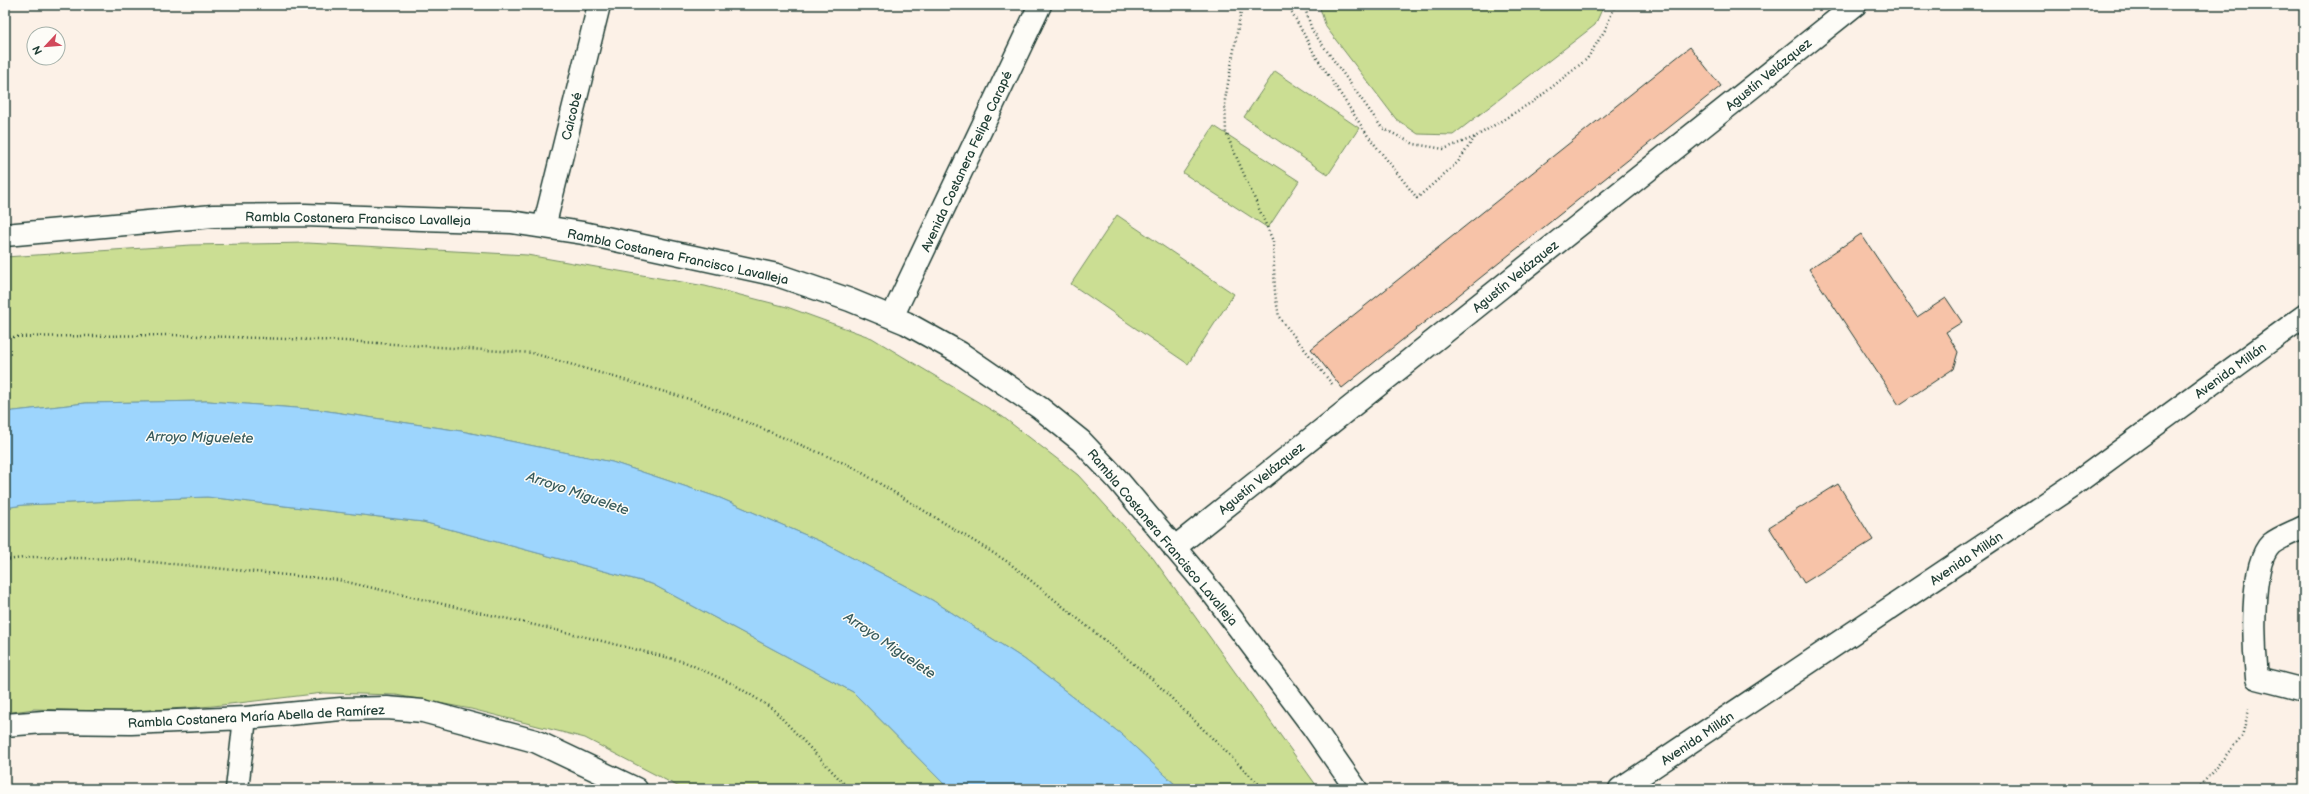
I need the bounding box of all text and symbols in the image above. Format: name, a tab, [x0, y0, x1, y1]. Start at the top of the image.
north arrow	[26, 26, 66, 66]
street label: Agustín Velázquez	[1722, 35, 1815, 114]
text: N	[30, 44, 45, 57]
street label: Avenida Costanera Felipe Carapé	[918, 68, 1016, 255]
street label: Caicobé	[558, 90, 586, 142]
street label: Rambla Costanera Francisco Lavalleja	[245, 209, 471, 229]
street label: Rambla Costanera Francisco Lavalleja	[566, 226, 790, 288]
street label: Agustín Velázquez	[1469, 237, 1562, 316]
street label: Avenida Millán	[2192, 339, 2270, 402]
water label: Arroyo Miguelete	[145, 428, 254, 447]
street label: Agustín Velázquez	[1215, 439, 1308, 518]
street label: Rambla Costanera Francisco Lavalleja	[1084, 446, 1241, 629]
water label: Arroyo Miguelete	[524, 468, 631, 519]
street label: Avenida Millán	[1927, 528, 2006, 589]
water label: Arroyo Miguelete	[840, 608, 939, 682]
street label: Rambla Costanera María Abella de Ramírez	[127, 702, 386, 732]
street label: Avenida Millán	[1658, 708, 1737, 769]

